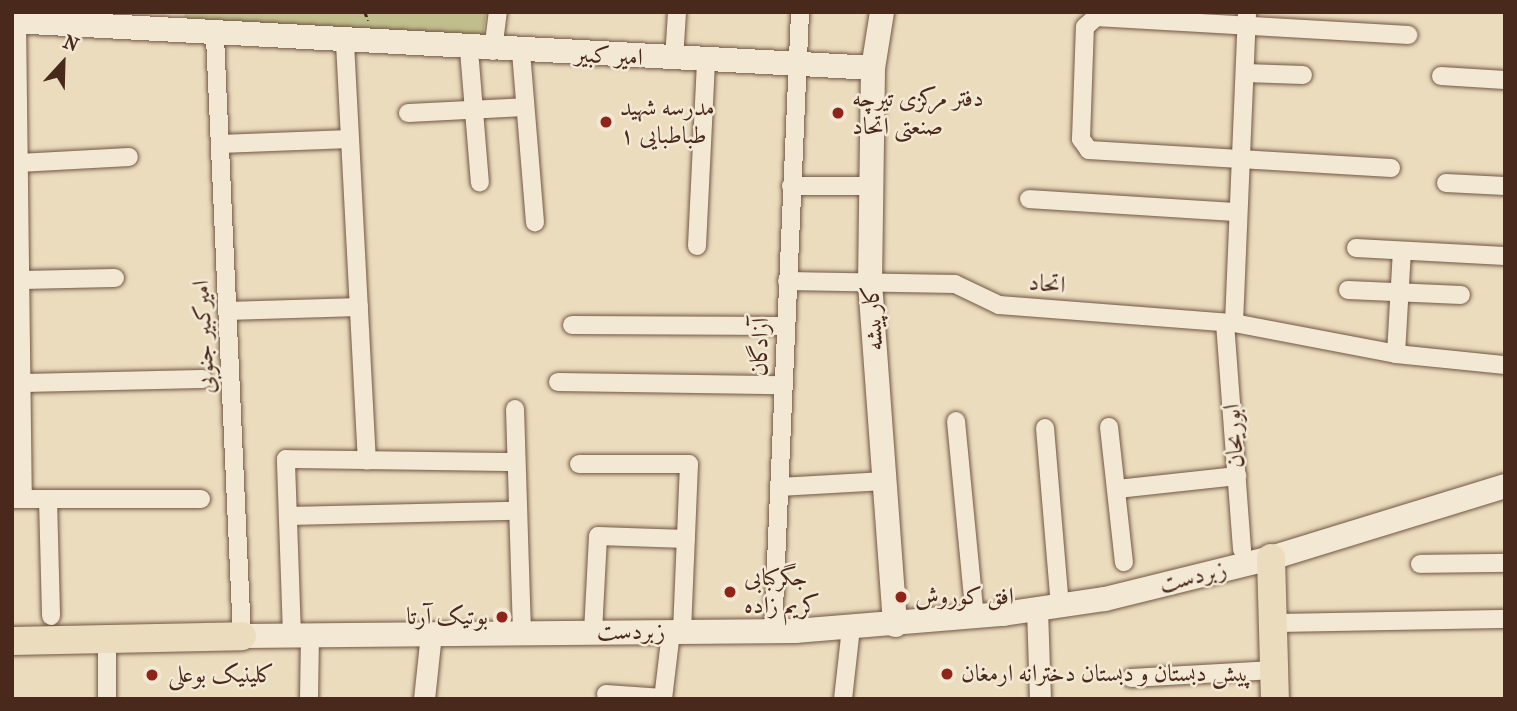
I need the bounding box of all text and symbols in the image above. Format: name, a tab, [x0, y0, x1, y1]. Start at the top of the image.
north arrow	[28, 28, 98, 98]
text: N	[60, 31, 82, 56]
street label: امیر کبیر	[574, 40, 644, 72]
place label: دفتر مرکزی تیرچه صنعتی اتحاد	[852, 85, 984, 141]
place label: مدرسه شهید طباطبایی ۱	[620, 94, 715, 150]
marker: دفتر مرکزی تیرچه صنعتی اتحاد	[830, 105, 846, 121]
marker: مدرسه شهید طباطبایی ۱	[598, 114, 614, 130]
street label: اتحاد	[1027, 268, 1067, 300]
street label: امیرکبیر جنوبی	[187, 279, 221, 395]
street label: کارپیشه	[856, 284, 890, 352]
street label: آزادگان	[745, 317, 775, 377]
street label: ابوریحان	[1217, 403, 1251, 469]
street label: زبردست	[1156, 555, 1230, 599]
place label: جگرکبابی کریم زاده	[744, 564, 820, 620]
place label: افق کوروش	[915, 583, 1014, 611]
marker: جگرکبابی کریم زاده	[722, 584, 738, 600]
marker: افق کوروش	[893, 589, 909, 605]
place label: بوتیک آرتا	[406, 603, 488, 631]
marker: بوتیک آرتا	[494, 609, 510, 625]
street label: زبردست	[597, 618, 665, 646]
place label: پیش دبستان و دبستان دخترانه ارمغان	[961, 660, 1251, 688]
place label: کلینیک بوعلی	[168, 661, 275, 689]
marker: کلینیک بوعلی	[142, 665, 162, 685]
marker: پیش دبستان و دبستان دخترانه ارمغان	[939, 666, 955, 682]

